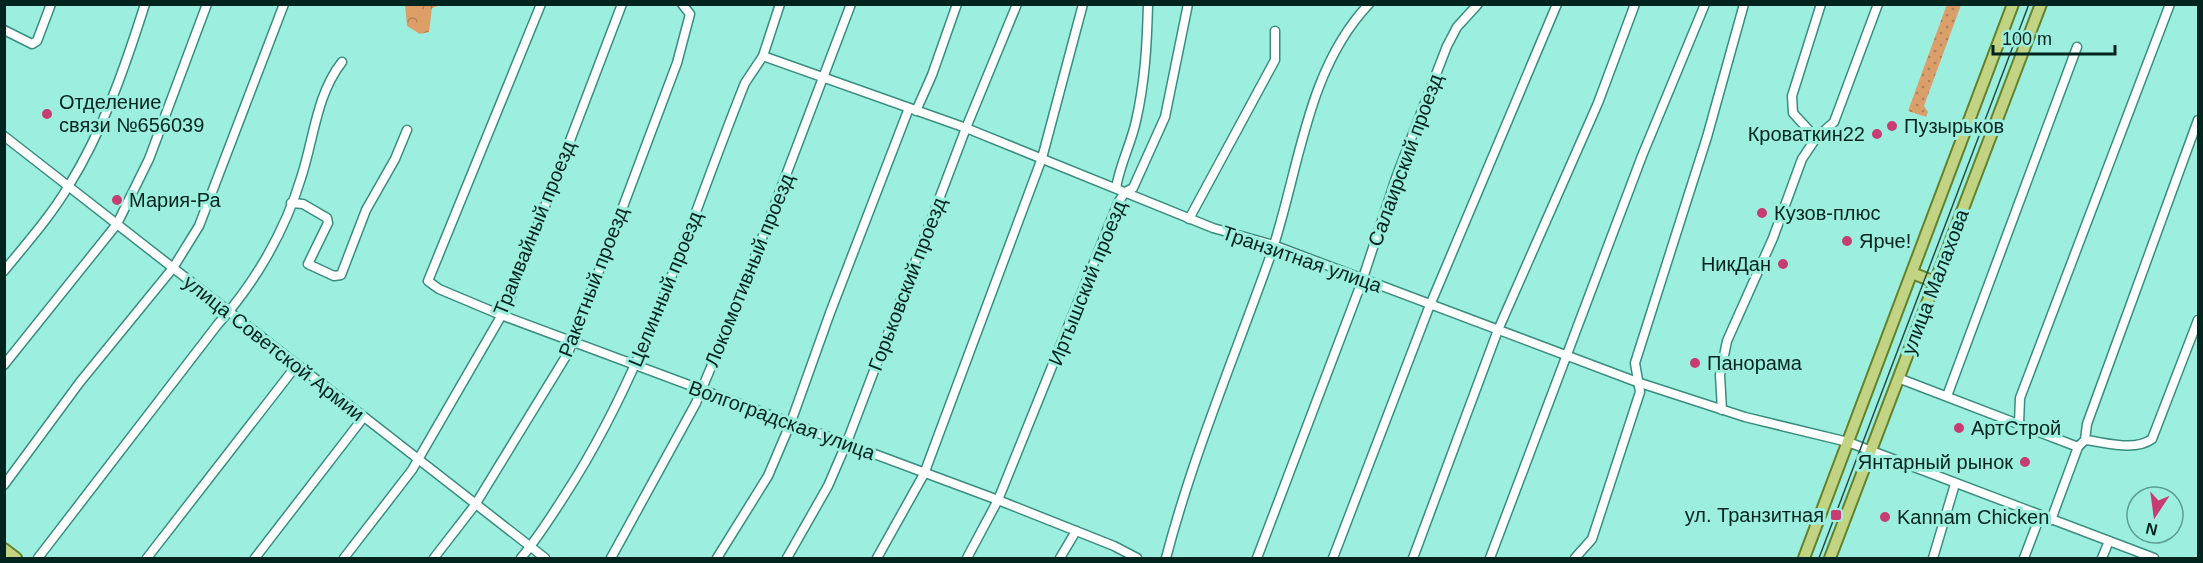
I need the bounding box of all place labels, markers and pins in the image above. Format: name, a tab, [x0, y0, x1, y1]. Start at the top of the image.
place label: Отделение связи №656039	[59, 91, 204, 136]
marker: Отделение связи №656039	[40, 107, 54, 121]
place label: Пузырьков	[1904, 115, 2004, 137]
marker: Пузырьков	[1885, 119, 1899, 133]
place label: Кроваткин22	[1748, 123, 1865, 145]
marker: Кроваткин22	[1870, 127, 1884, 141]
place label: Мария-Ра	[129, 189, 221, 211]
marker: Мария-Ра	[110, 193, 124, 207]
place label: Кузов-плюс	[1774, 202, 1881, 224]
marker: Кузов-плюс	[1755, 206, 1769, 220]
place label: Ярче!	[1859, 230, 1911, 252]
marker: Ярче!	[1840, 234, 1854, 248]
place label: НикДан	[1701, 253, 1771, 275]
marker: НикДан	[1776, 257, 1790, 271]
place label: Панорама	[1707, 352, 1803, 374]
marker: Панорама	[1688, 356, 1702, 370]
place label: АртСтрой	[1971, 417, 2061, 439]
marker: АртСтрой	[1952, 421, 1966, 435]
place label: Янтарный рынок	[1858, 451, 2013, 473]
marker: Янтарный рынок	[2018, 455, 2032, 469]
place label: ул. Транзитная	[1685, 504, 1824, 526]
place label: Kannam Chicken	[1897, 506, 2049, 528]
marker: ул. Транзитная	[1829, 508, 1843, 522]
marker: Kannam Chicken	[1878, 510, 1892, 524]

